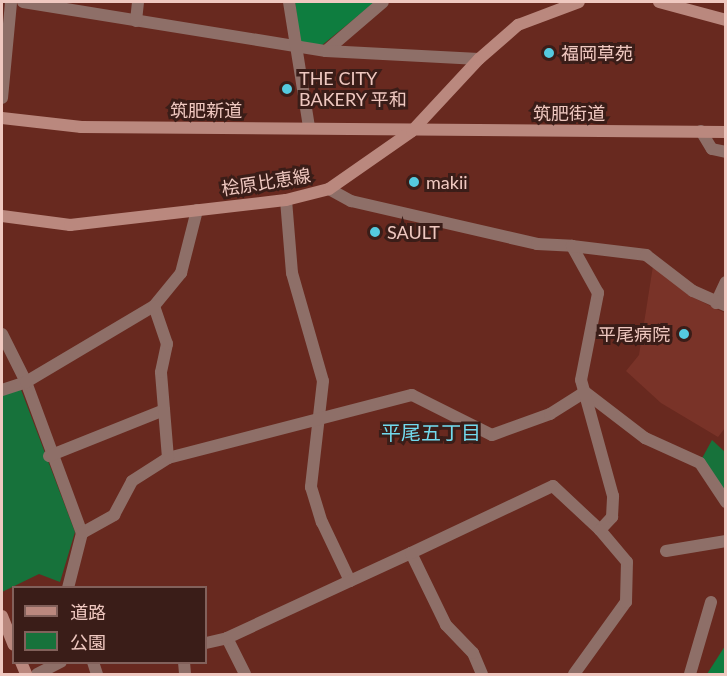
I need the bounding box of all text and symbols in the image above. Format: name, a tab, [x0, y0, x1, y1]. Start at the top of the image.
place label: 福岡草苑	[561, 42, 633, 64]
marker: 福岡草苑	[542, 46, 556, 60]
place label: THE CITY BAKERY 平和	[299, 68, 408, 110]
marker: THE CITY BAKERY 平和	[280, 82, 294, 96]
street label: 筑肥新道	[170, 99, 242, 121]
street label: 筑肥街道	[533, 102, 605, 124]
street label: 桧原比恵線	[220, 164, 312, 200]
place label: makii	[426, 171, 468, 193]
marker: makii	[407, 175, 421, 189]
place label: SAULT	[387, 221, 440, 243]
marker: SAULT	[368, 225, 382, 239]
place label: 平尾病院	[598, 323, 670, 345]
marker: 平尾病院	[675, 325, 693, 343]
district label: 平尾五丁目	[381, 420, 481, 444]
legend	[12, 586, 207, 664]
text: 道路	[70, 601, 106, 623]
text: 公園	[70, 631, 106, 653]

